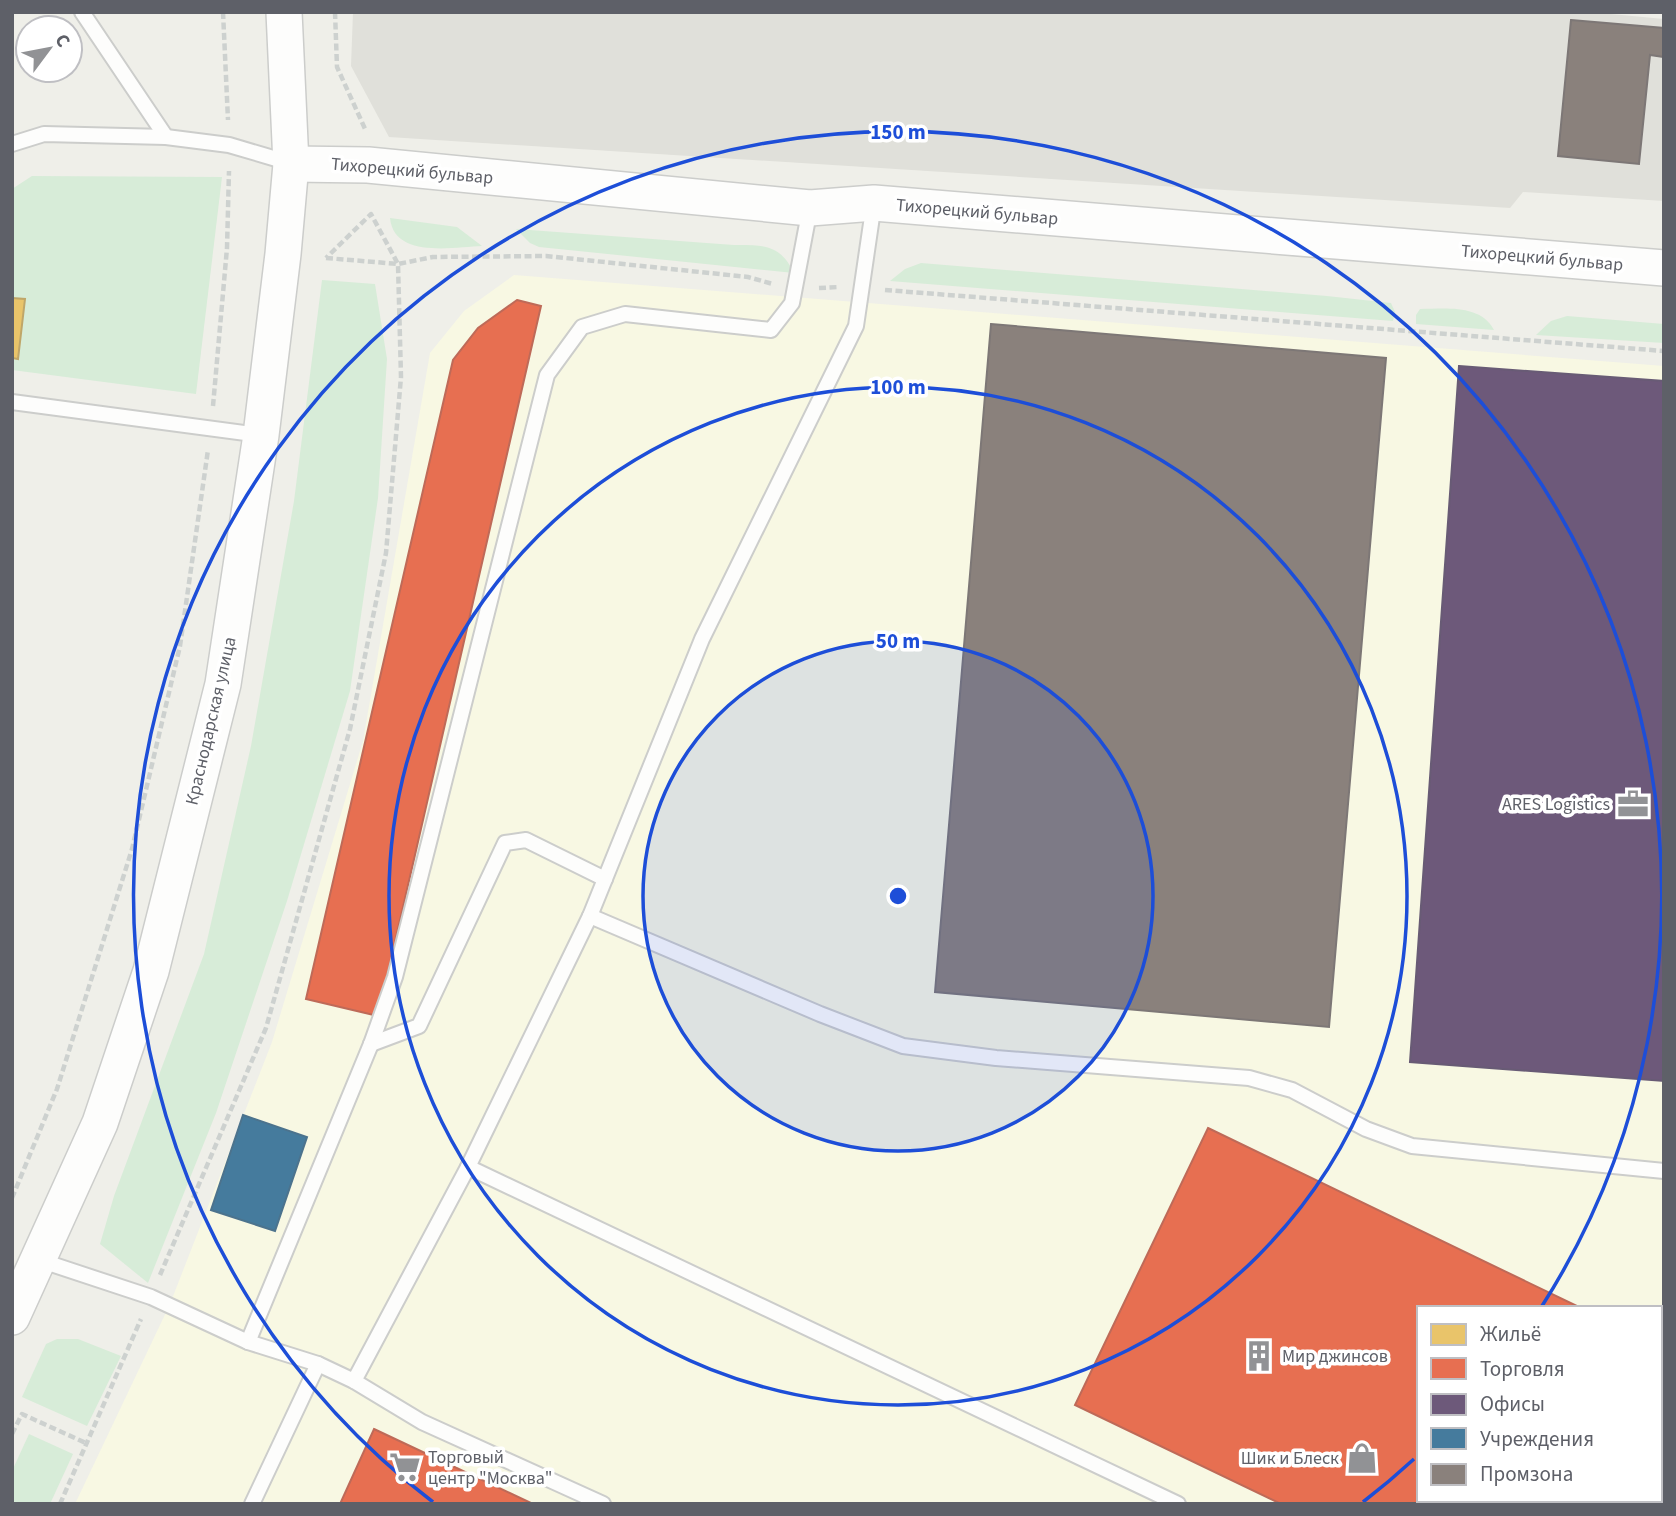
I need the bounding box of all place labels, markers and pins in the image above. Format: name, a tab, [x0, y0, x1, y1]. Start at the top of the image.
office icon: ARES Logistics	[1616, 787, 1650, 821]
place label: ARES Logistics	[1502, 792, 1610, 817]
centre of rings	[886, 884, 910, 908]
building icon: Мир джинсов	[1242, 1339, 1276, 1373]
place label: Мир джинсов	[1282, 1344, 1388, 1369]
shop icon: Шик и Блеск	[1345, 1441, 1379, 1475]
place label: Торговый центр "Москва"	[428, 1445, 552, 1491]
place label: Шик и Блеск	[1241, 1446, 1339, 1471]
supermarket icon: Торговый центр "Москва"	[388, 1450, 422, 1484]

